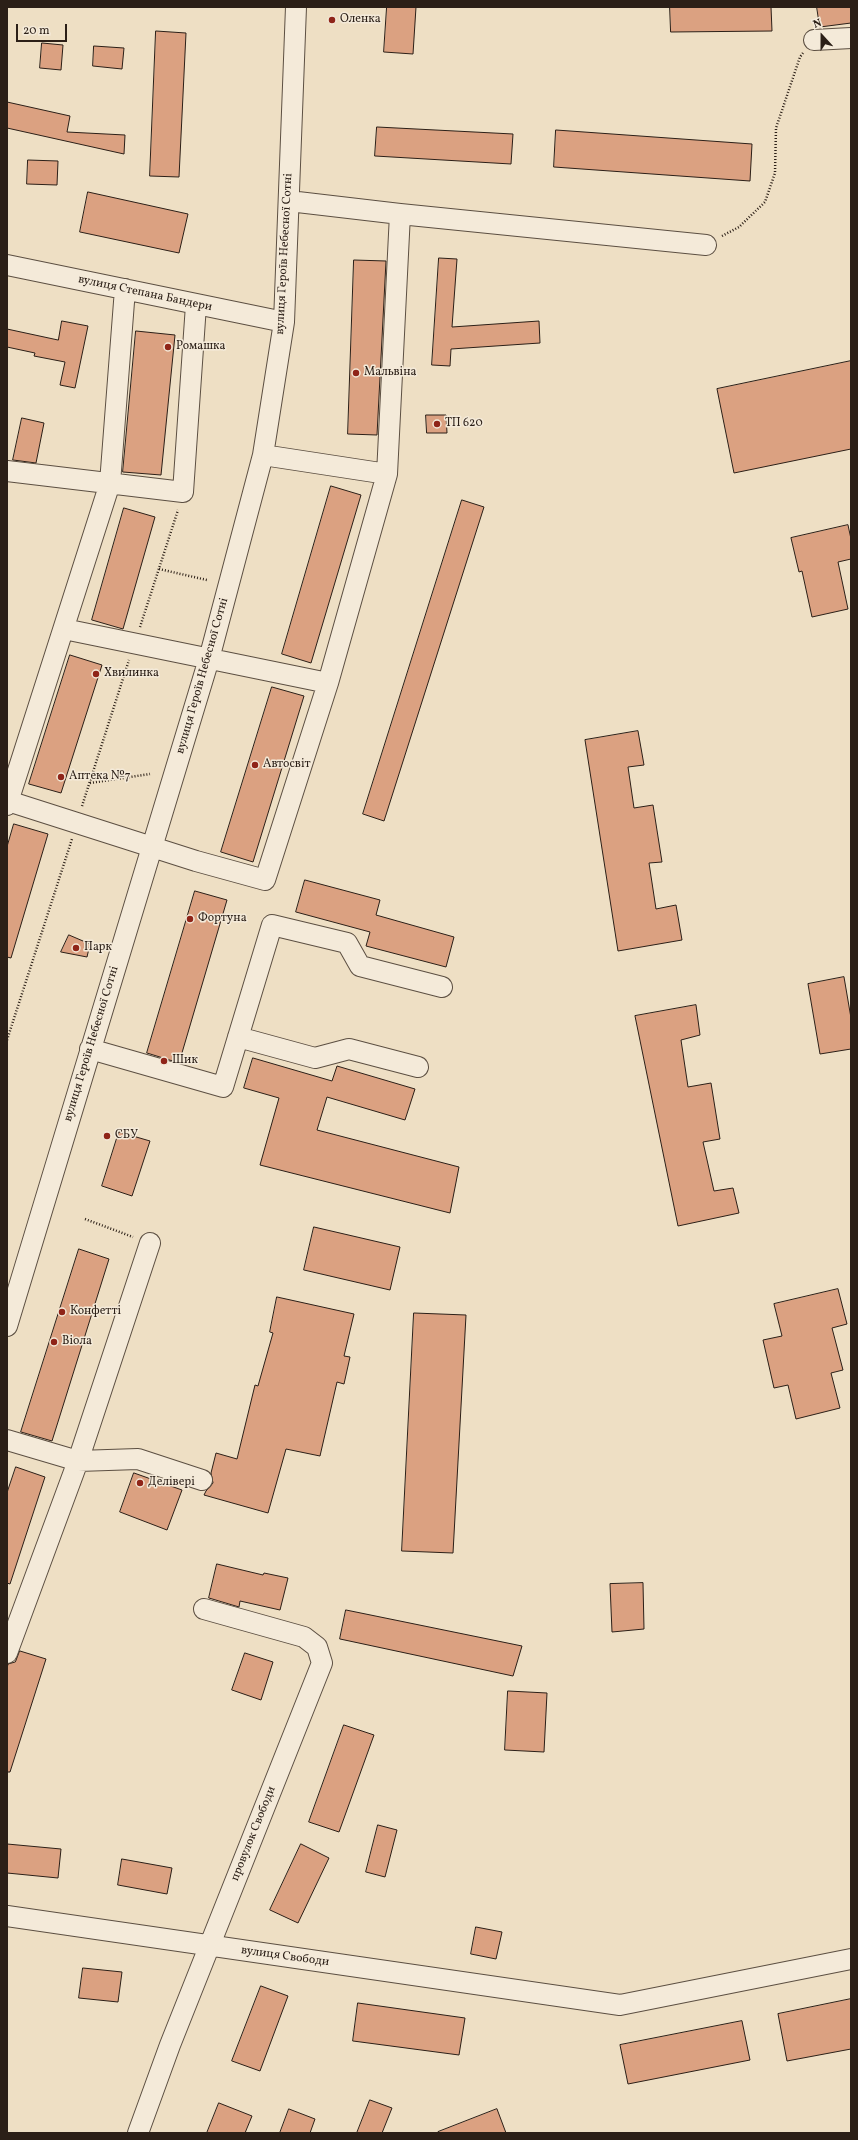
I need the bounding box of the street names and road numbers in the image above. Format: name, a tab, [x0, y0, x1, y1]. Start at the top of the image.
street label: вулиця Героїв Небесної Сотні	[274, 173, 296, 335]
street label: вулиця Степана Бандери	[77, 273, 213, 315]
street label: вулиця Героїв Небесної Сотні	[174, 596, 232, 756]
street label: вулиця Героїв Небесної Сотні	[61, 965, 123, 1123]
street label: провулок Свободи	[228, 1785, 280, 1883]
street label: вулиця Свободи	[240, 1944, 330, 1970]

